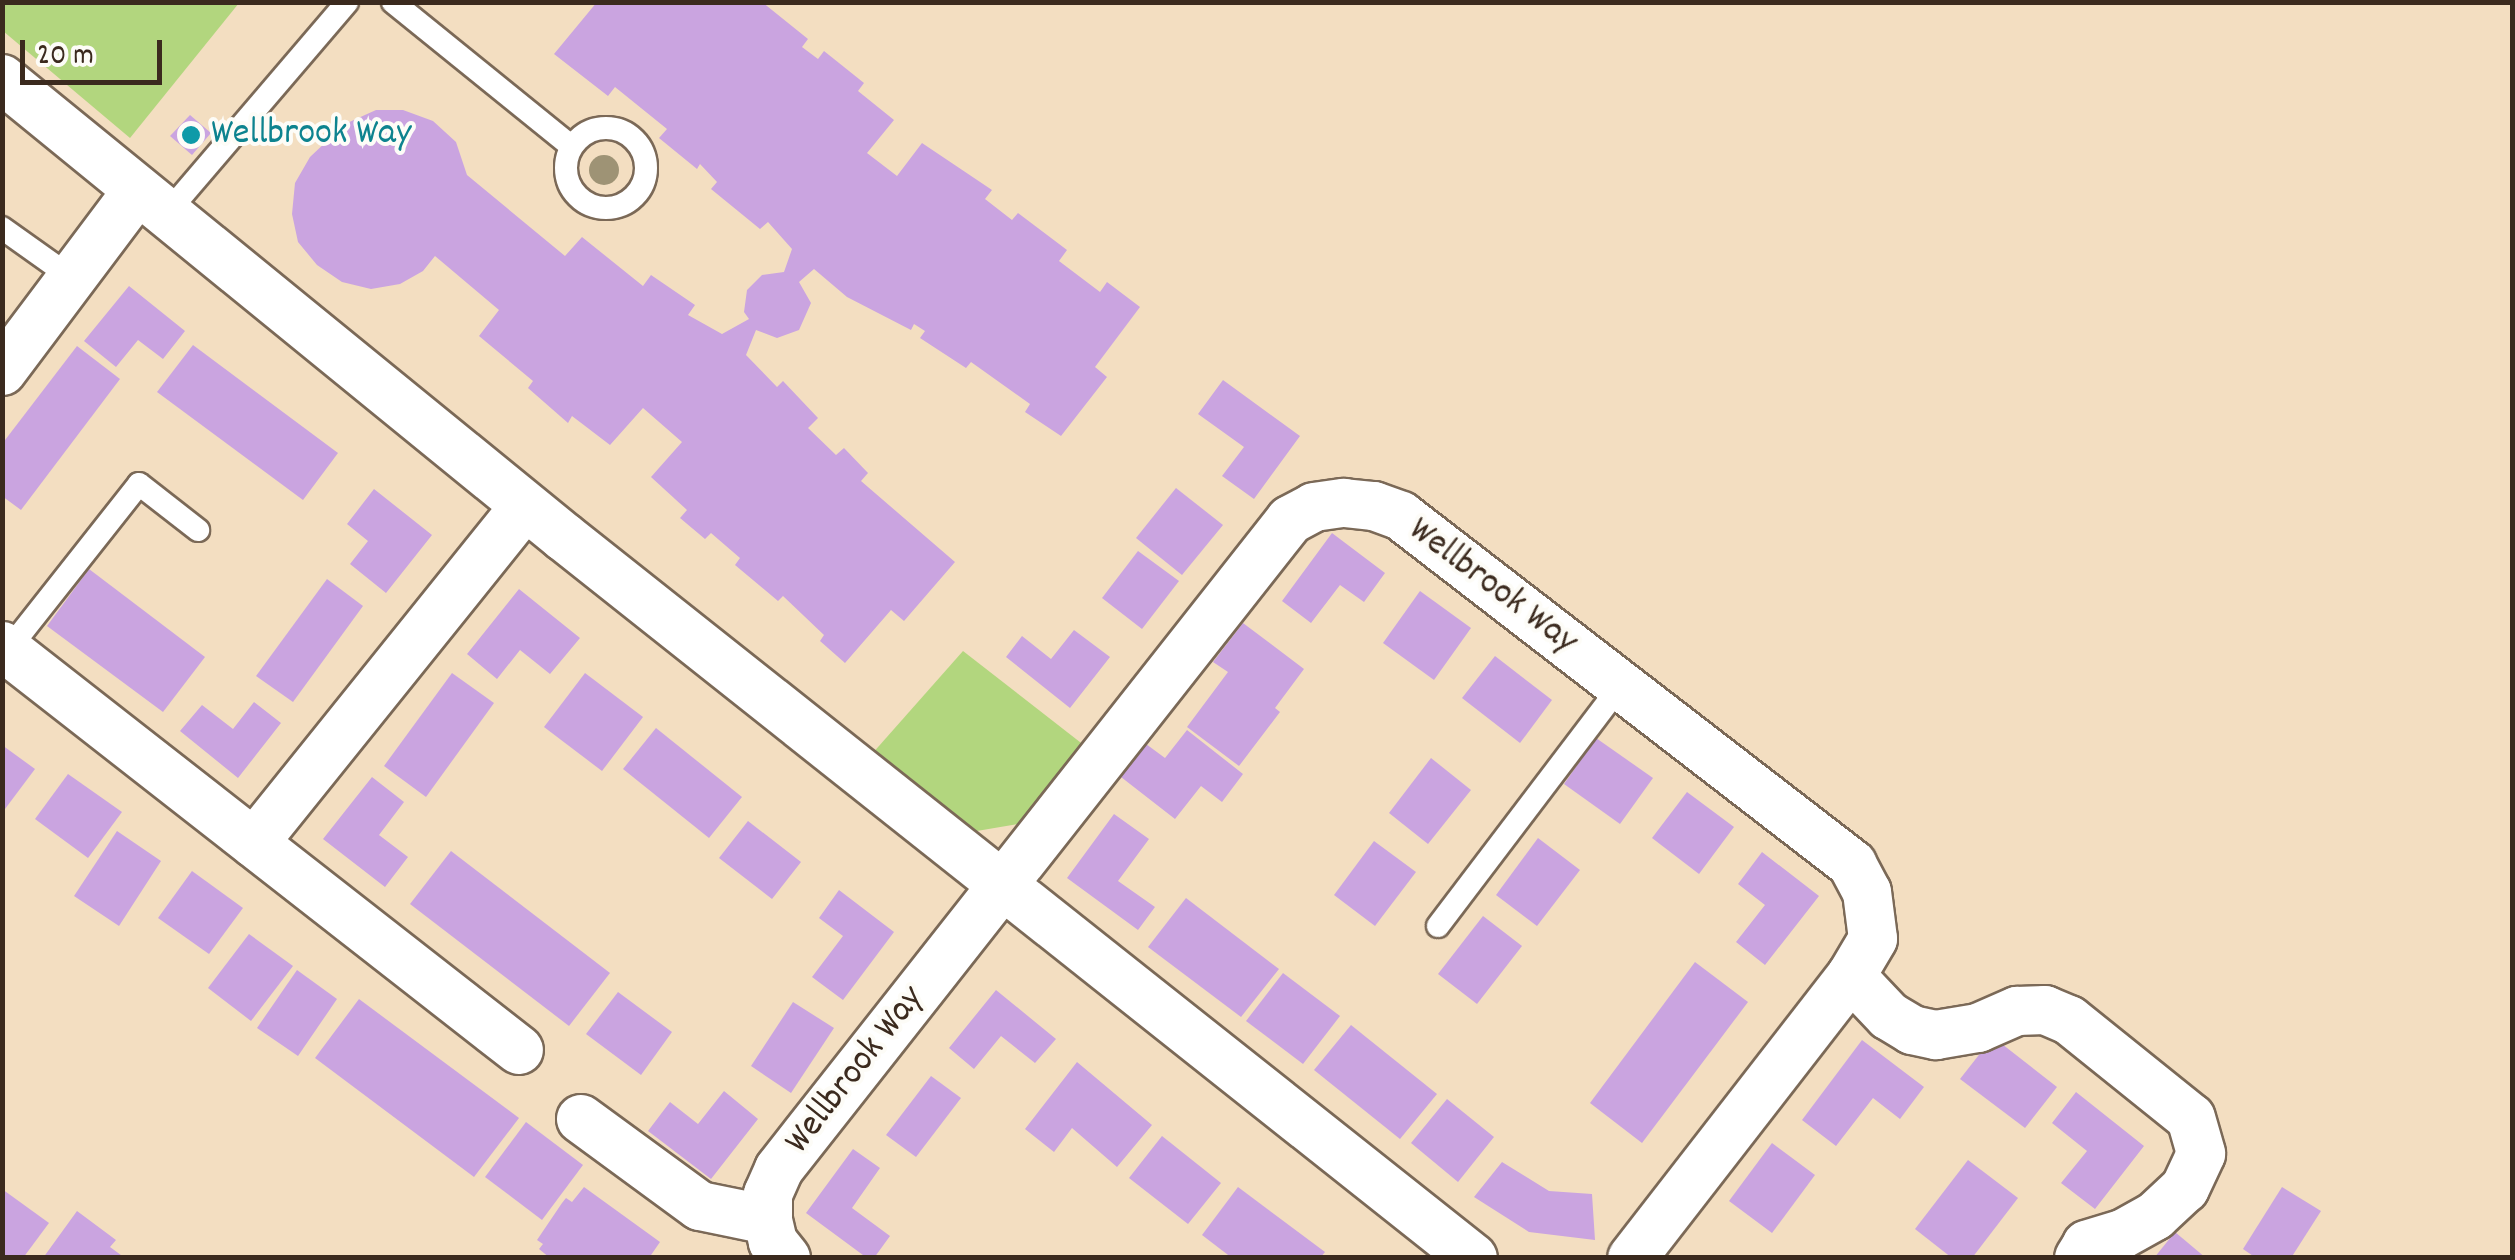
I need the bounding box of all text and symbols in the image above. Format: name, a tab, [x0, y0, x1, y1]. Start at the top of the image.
scale bar	[25, 20, 168, 82]
text: 20 m	[37, 36, 94, 79]
place label: Wellbrook Way	[211, 112, 411, 158]
marker: Wellbrook Way	[180, 124, 202, 146]
street label: Wellbrook Way	[1398, 509, 1586, 665]
street label: Wellbrook Way	[776, 978, 936, 1164]

